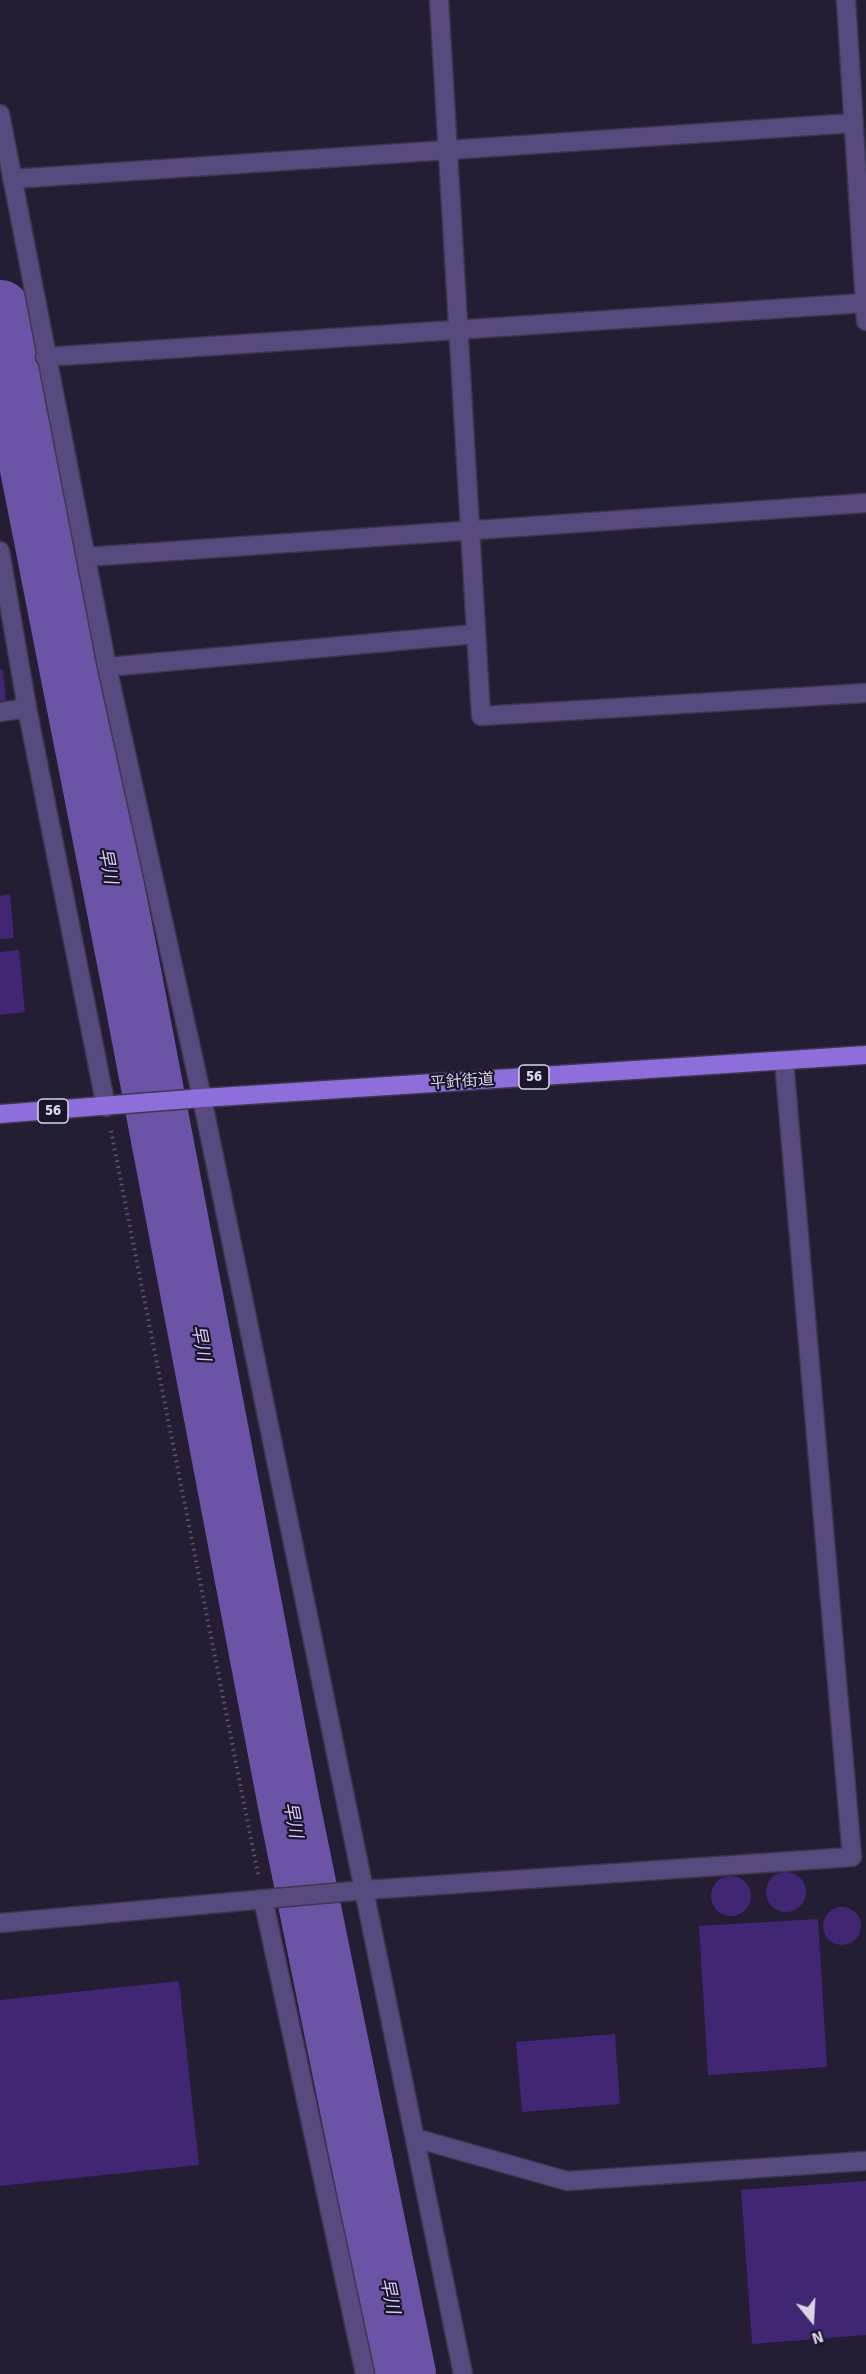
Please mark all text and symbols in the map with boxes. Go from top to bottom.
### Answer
water label: 早川 [93,846,121,886]
road number: 56 [519,1065,549,1089]
street label: 平針街道 [429,1070,495,1094]
road number: 56 [38,1099,68,1123]
water label: 早川 [186,1323,214,1363]
water label: 早川 [278,1800,306,1840]
water label: 早川 [375,2276,403,2316]
north arrow [782,2290,842,2350]
text: N [809,2326,826,2348]

